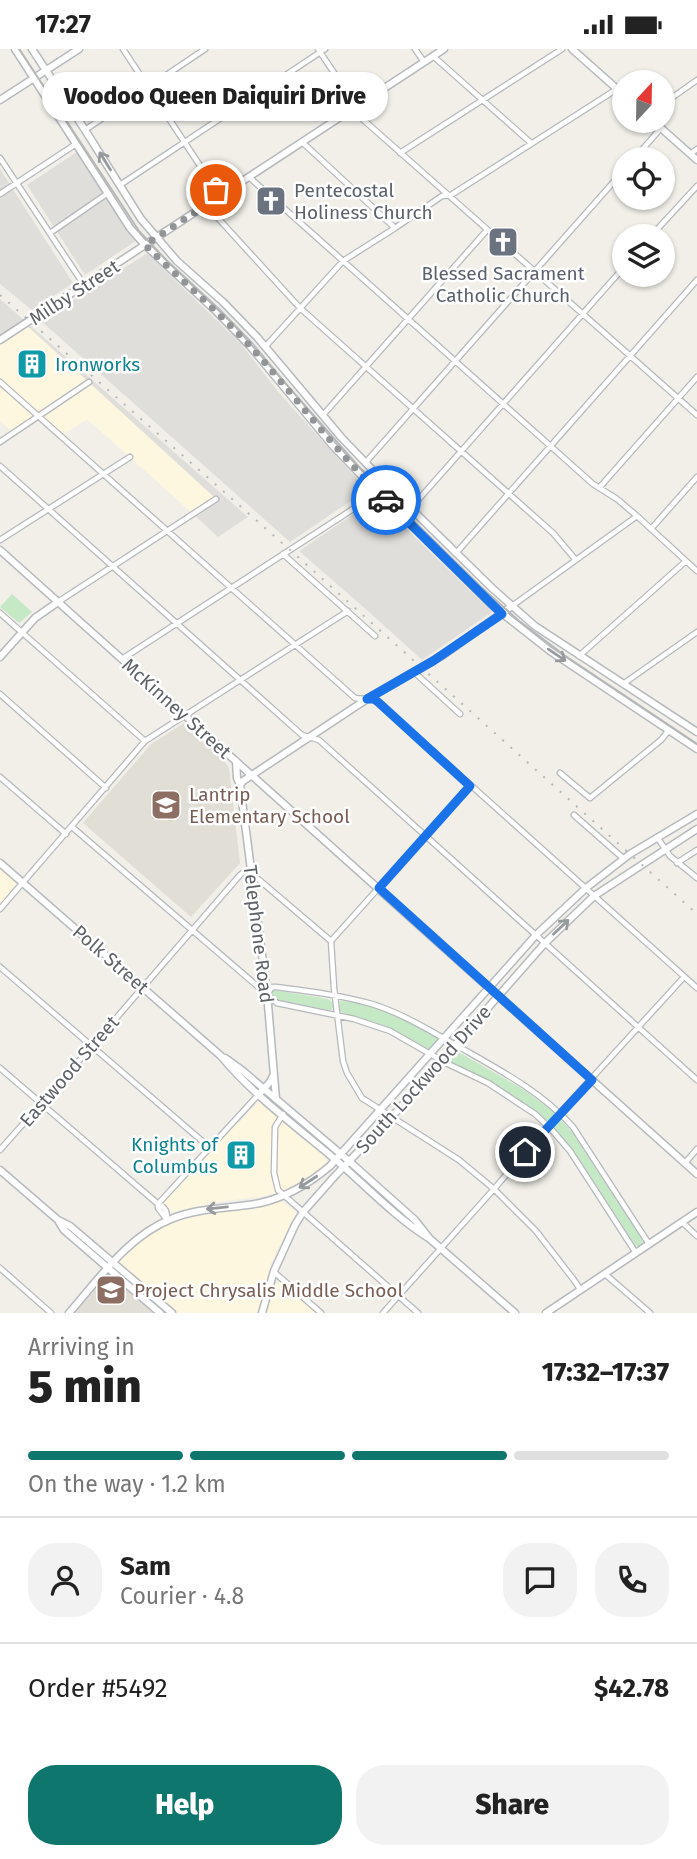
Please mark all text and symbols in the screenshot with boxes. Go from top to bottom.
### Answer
text: 17:27 [35,9,91,40]
north arrow [612,70,676,133]
map controls [612,70,675,287]
callout: Voodoo Queen Daiquiri Drive [43,71,389,120]
text: Voodoo Queen Daiquiri Drive [64,82,366,110]
button: locate [612,147,675,210]
one-way arrow [97,151,111,171]
pin [186,160,246,220]
icon: bag [197,171,235,209]
place label: Pentecostal Holiness Church [294,179,433,224]
church icon: Pentecostal Holiness Church [254,184,288,218]
button: layers [612,224,675,287]
church icon: Blessed Sacrament Catholic Church [486,225,520,259]
street label: Milby Street [25,255,124,330]
place label: Blessed Sacrament Catholic Church [421,262,585,307]
building icon: Ironworks [15,347,49,381]
place label: Ironworks [55,353,140,376]
courier [351,465,421,535]
icon: car [367,481,405,519]
one-way arrow [546,648,566,662]
street label: McKinney Street [117,653,236,763]
place label: Lantrip Elementary School [189,783,350,828]
school or university icon: Lantrip Elementary School [149,788,183,822]
street label: Telephone Road [239,864,278,1004]
one-way arrow [553,919,570,936]
street label: Polk Street [68,920,154,999]
street label: South Lockwood Drive [351,1001,496,1158]
street label: Eastwood Street [15,1011,124,1132]
pin [495,1122,555,1182]
place label: Knights of Columbus [131,1133,220,1178]
icon: home [506,1133,544,1171]
building icon: Knights of Columbus [224,1138,258,1172]
one-way arrow [299,1175,318,1190]
one-way arrow [206,1201,229,1214]
school or university icon: Project Chrysalis Middle School [94,1273,128,1307]
place label: Project Chrysalis Middle School [134,1279,403,1302]
text: Arriving in [28,1333,135,1361]
text: 17:32–17:37 [542,1357,669,1388]
text: 5 min [28,1359,142,1414]
text: On the way · 1.2 km [28,1470,226,1498]
button: person [28,1543,102,1617]
button: chat [503,1543,577,1617]
button: phone [595,1543,669,1617]
text: Sam [120,1551,171,1582]
text: Courier · 4.8 [120,1582,244,1610]
text: Order #5492 [28,1673,168,1704]
text: $42.78 [594,1673,669,1704]
button: Help [28,1765,342,1845]
button: Share [356,1765,669,1845]

